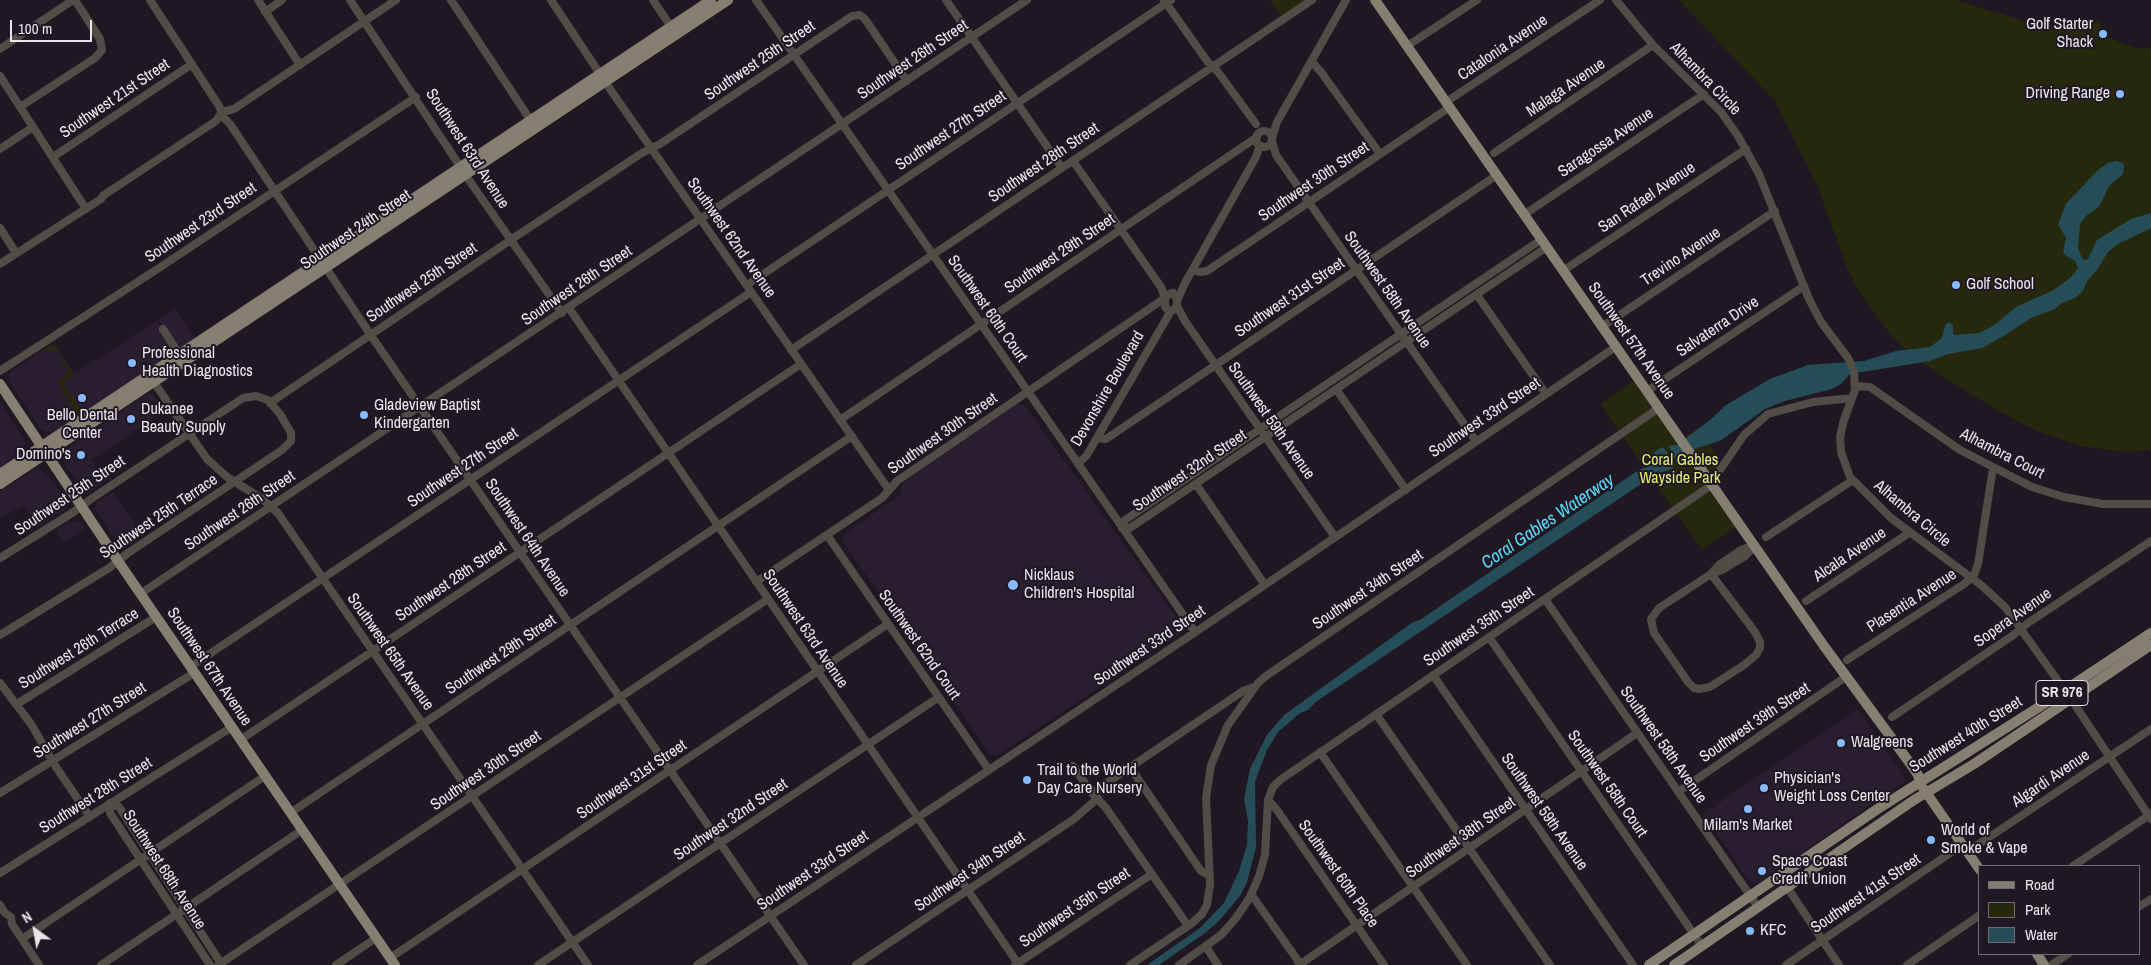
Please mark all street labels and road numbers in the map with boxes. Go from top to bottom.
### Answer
street label: Catalonia Avenue [1454,11,1552,85]
street label: Southwest 26th Street [854,16,972,104]
street label: Southwest 25th Street [701,17,819,105]
street label: Alhambra Circle [1665,39,1745,119]
street label: Southwest 21st Street [56,55,174,143]
street label: Malaga Avenue [1523,55,1609,121]
street label: Southwest 63rd Avenue [421,85,513,213]
street label: Southwest 27th Street [892,87,1010,175]
street label: Saragossa Avenue [1555,104,1657,182]
street label: Southwest 28th Street [985,119,1103,207]
street label: Southwest 30th Street [1255,138,1373,226]
street label: San Rafael Avenue [1595,158,1699,238]
street label: Southwest 62nd Avenue [682,174,780,302]
street label: Southwest 23rd Street [142,179,260,267]
street label: Southwest 24th Street [297,186,415,274]
street label: Southwest 29th Street [1001,210,1119,298]
street label: Trevino Avenue [1638,223,1724,291]
street label: Southwest 58th Avenue [1339,228,1435,352]
street label: Southwest 25th Street [363,239,481,327]
street label: Southwest 26th Street [518,242,636,330]
street label: Southwest 60th Court [943,252,1031,366]
street label: Southwest 31st Street [1231,254,1349,342]
street label: Southwest 57th Avenue [1583,279,1679,403]
street label: Salvaterra Drive [1673,293,1763,361]
street label: Devonshire Boulevard [1067,328,1149,450]
street label: Southwest 59th Avenue [1223,359,1319,483]
street label: Southwest 33rd Street [1426,374,1544,462]
street label: Southwest 30th Street [885,389,1001,479]
street label: Southwest 27th Street [404,424,522,512]
street label: Alhambra Court [1957,425,2047,483]
street label: Southwest 32nd Street [1130,426,1250,516]
street label: Southwest 25th Street [11,452,129,540]
street label: Southwest 26th Street [181,467,299,555]
street label: Southwest 25th Terrace [96,471,222,563]
street label: Southwest 64th Avenue [480,475,574,601]
street label: Alhambra Circle [1870,476,1954,552]
street label: Alcala Avenue [1810,524,1890,586]
street label: Southwest 28th Street [392,538,510,626]
street label: Southwest 34th Street [1309,546,1427,634]
street label: Plasentia Avenue [1864,565,1960,637]
street label: Southwest 63rd Avenue [758,566,852,692]
street label: Southwest 35th Street [1420,583,1538,671]
street label: Sopera Avenue [1971,584,2055,652]
street label: Southwest 62nd Court [874,586,964,704]
street label: Southwest 65th Avenue [342,590,438,714]
street label: Southwest 33rd Street [1091,602,1209,690]
street label: Southwest 26th Terrace [15,604,143,694]
street label: Southwest 67th Avenue [162,604,256,730]
street label: Southwest 29th Street [442,611,560,699]
street label: Southwest 27th Street [30,679,150,763]
street label: Southwest 39th Street [1696,679,1814,767]
road number: SR 976 [2036,680,2088,706]
street label: Southwest 58th Avenue [1615,683,1711,807]
street label: Southwest 40th Street [1906,693,2026,777]
street label: Southwest 30th Street [427,727,545,815]
street label: Southwest 58th Court [1563,727,1651,841]
street label: Southwest 31st Street [573,736,691,824]
street label: Algardi Avenue [2009,746,2093,812]
street label: Southwest 59th Avenue [1496,750,1592,874]
street label: Southwest 28th Street [36,754,156,838]
street label: Southwest 32nd Street [671,775,791,865]
street label: Southwest 38th Street [1403,793,1519,883]
street label: Southwest 68th Avenue [118,807,210,933]
street label: Southwest 60th Place [1294,817,1382,931]
street label: Southwest 33rd Street [754,827,872,915]
street label: Southwest 34th Street [911,828,1029,916]
street label: Southwest 41st Street [1807,850,1925,938]
street label: Southwest 35th Street [1016,864,1134,952]

